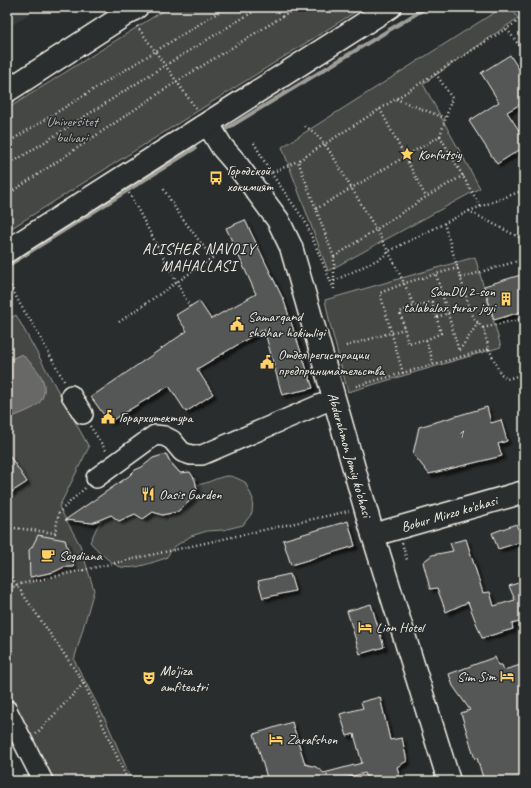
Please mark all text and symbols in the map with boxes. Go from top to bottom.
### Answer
park label: Universitet bulvari [46,113,100,146]
place icon: Konfutsiy [399,146,415,162]
place label: Konfutsiy [418,146,463,163]
place label: Городской хокимият [227,162,273,195]
bus stop icon: Городской хокимият [208,170,224,186]
district label: ALISHER NAVOIY MAHALLASI [143,240,258,276]
place label: SamDU 2-son talabalar turar joyi [403,283,497,316]
building icon: SamDU 2-son talabalar turar joyi [498,291,514,307]
place label: Samarqand shahar hokimligi [248,308,327,341]
public building icon: Samarqand shahar hokimligi [229,316,245,332]
place label: Отдел регистрации предпринимательства [278,346,385,379]
public building icon: Отдел регистрации предпринимательства [259,354,275,370]
street label: Abdurahmon Jomiy ko'chasi [324,391,377,521]
public building icon: Горархитектура [100,409,116,425]
place label: Горархитектура [119,409,194,426]
house number: 1 [458,426,464,442]
restaurant icon: Oasis Garden [140,486,156,502]
place label: Oasis Garden [159,486,222,503]
street label: Bobur Mirzo ko'chasi [399,491,501,535]
cafe icon: Sogdiana [40,547,56,563]
place label: Sogdiana [59,547,103,564]
hotel icon: Lion Hotel [357,619,373,635]
place label: Lion Hotel [376,619,426,636]
place label: Mo'jiza amfiteatri [160,662,210,695]
place label: Sim Sim [457,668,497,685]
hotel icon: Sim Sim [499,668,515,684]
theatre icon: Mo'jiza amfiteatri [141,670,157,686]
hotel icon: Zarafshon [268,731,284,747]
place label: Zarafshon [287,731,338,748]

